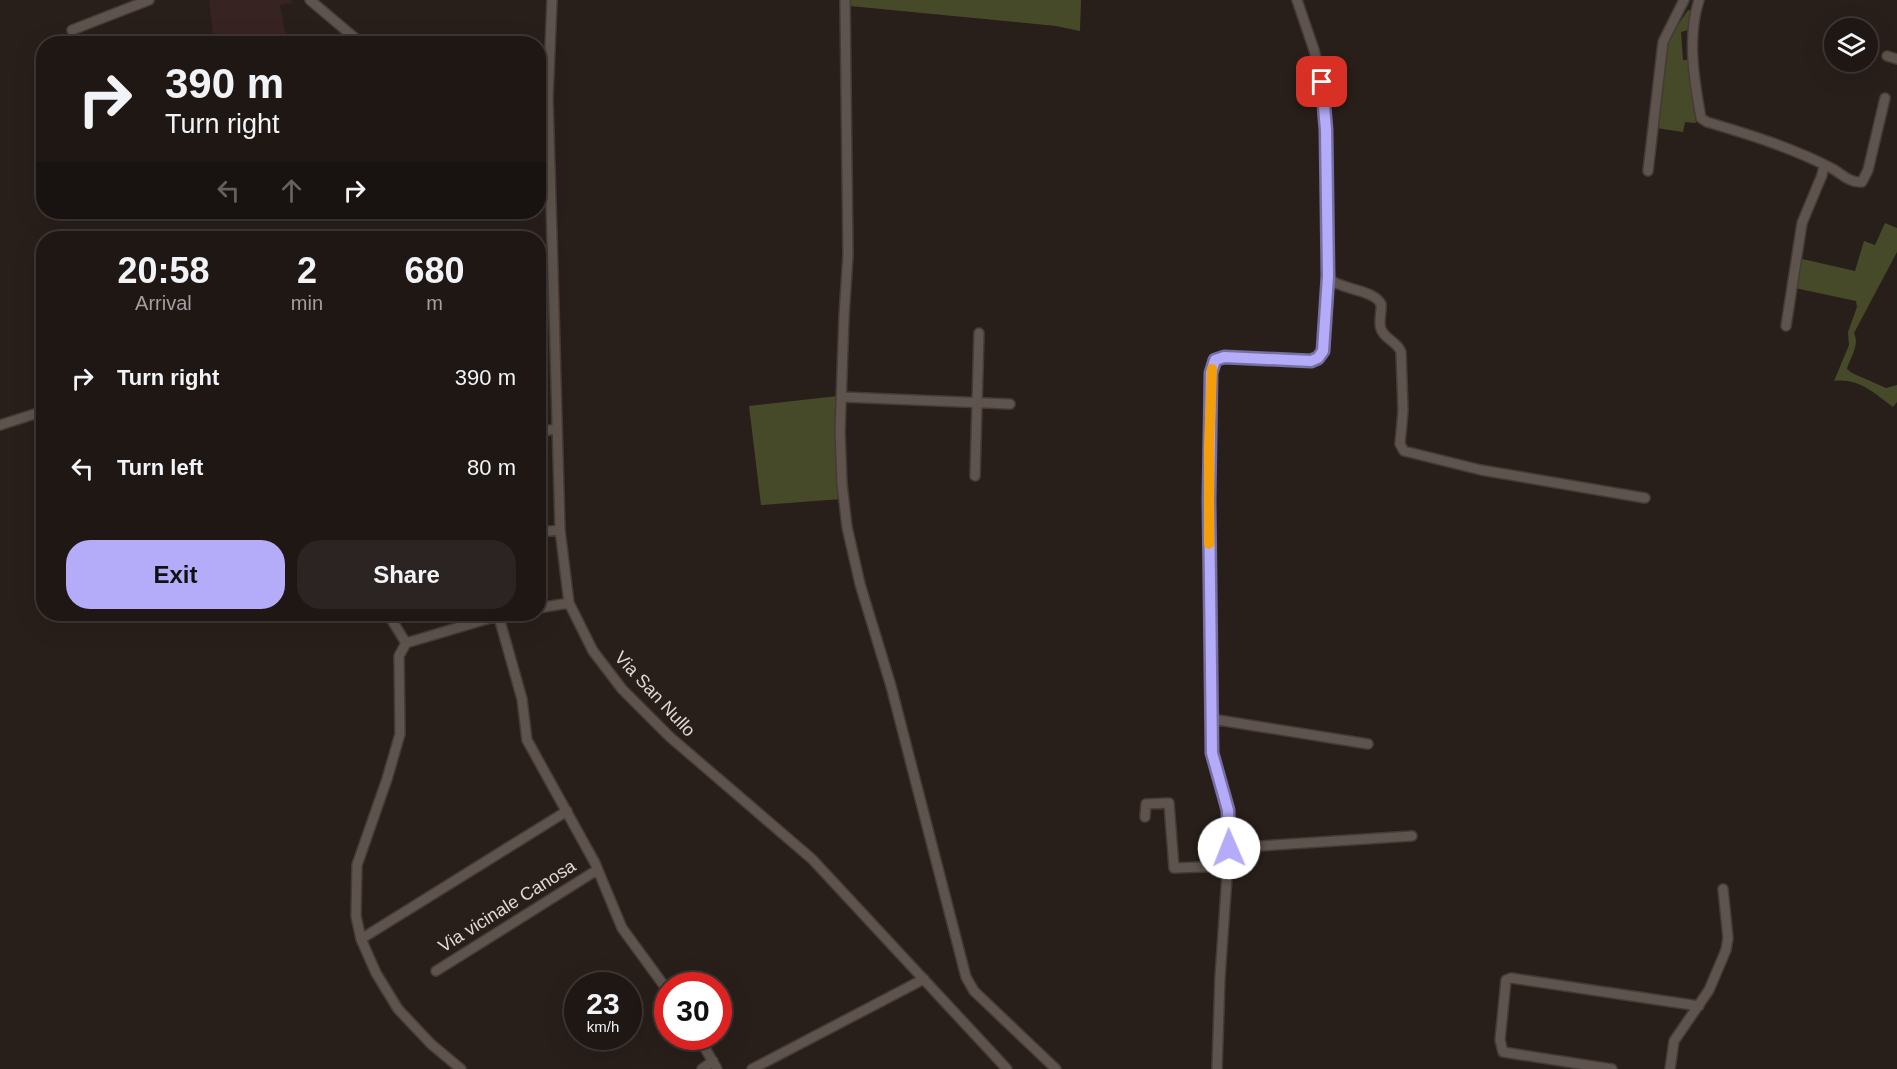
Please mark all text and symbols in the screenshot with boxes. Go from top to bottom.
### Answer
map controls [1824,18,1878,72]
button: layers [1824,18,1878,72]
pin [1296,56,1347,107]
icon: right [66,60,144,138]
text: 390 m [165,60,284,107]
icon: arrive [1305,65,1338,98]
text: Turn right [165,109,280,139]
icon: left [212,174,245,207]
icon: ahead [275,174,308,207]
icon: right [338,174,371,207]
text: 20:58 [117,250,209,291]
text: 2 [297,250,317,291]
text: 680 [404,250,465,291]
text: Arrival [135,292,192,314]
text: min [291,292,323,314]
text: m [426,292,443,314]
icon: right [66,362,99,395]
text: Turn right [117,365,219,390]
text: 390 m [455,365,516,390]
icon: left [66,452,99,485]
text: Turn left [117,455,203,480]
text: 80 m [467,455,516,480]
button: Exit [66,540,285,609]
button: Share [297,540,516,609]
street label: Via San Nullo [611,647,699,741]
position arrow [1197,816,1261,880]
street label: Via vicinale Canosa [435,855,580,956]
speed limit sign: 30 [654,972,732,1050]
text: 23 [586,987,620,1020]
text: km/h [587,1018,619,1035]

